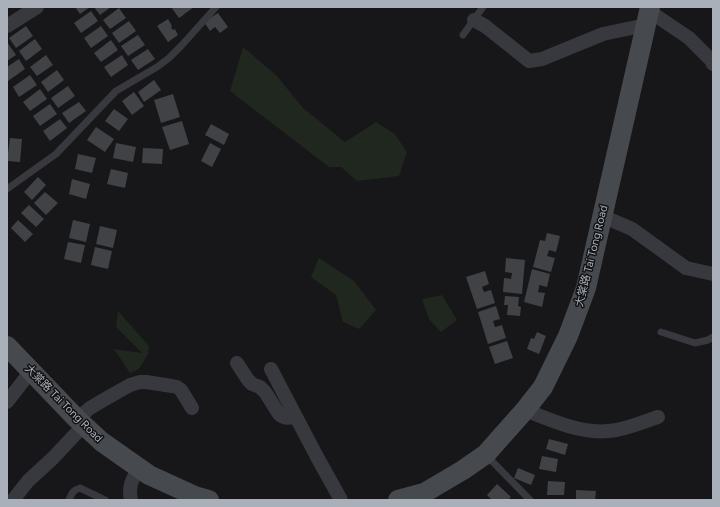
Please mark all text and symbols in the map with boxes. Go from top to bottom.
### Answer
street label: 大棠路 Tai Tong Road [573,204,610,308]
street label: 大棠路 Tai Tong Road [22,362,105,445]

